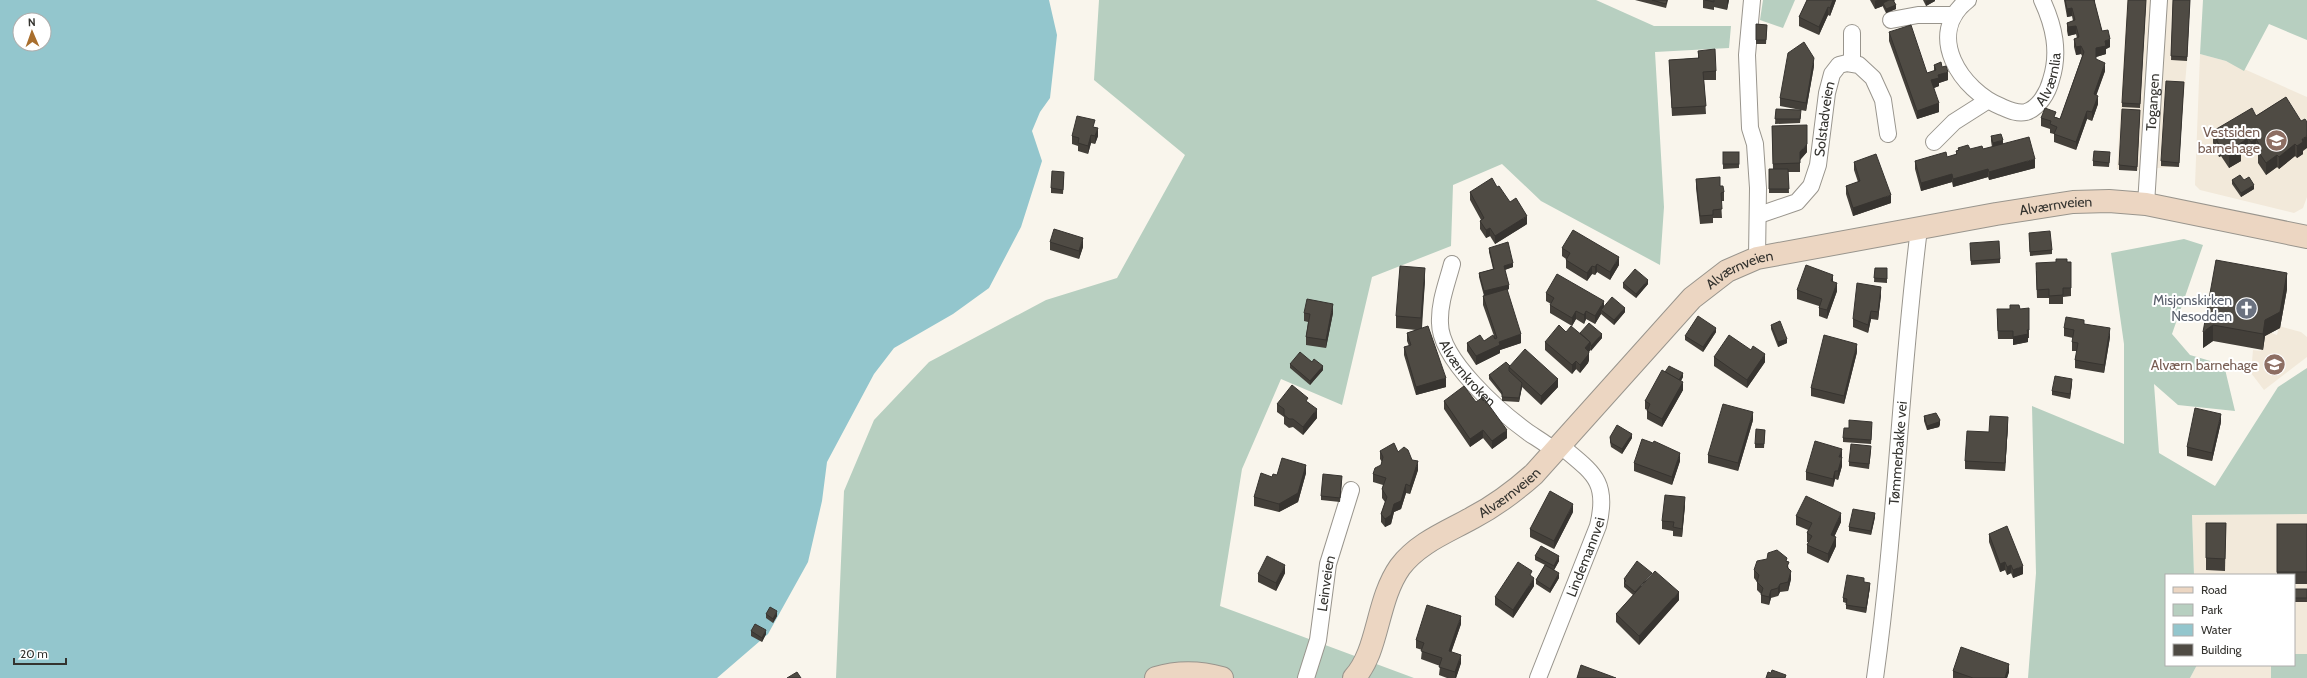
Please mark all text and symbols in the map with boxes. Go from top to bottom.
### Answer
north arrow [12,12,52,52]
text: N [28,15,36,29]
street label: Alværnlia [2031,52,2064,109]
street label: Togangen [2142,73,2163,132]
street label: Solstadveien [1810,79,1839,158]
place label: Vestsiden barnehage [2198,123,2260,157]
school or university icon: Vestsiden barnehage [2263,127,2289,153]
street label: Alværnveien [2018,192,2093,219]
street label: Alværnveien [1702,246,1775,293]
place label: Misjonskirken Nesodden [2153,291,2232,325]
church icon: Misjonskirken Nesodden [2234,295,2260,321]
street label: Alværnkroken [1435,337,1500,410]
school or university icon: Alværn barnehage [2261,352,2287,378]
place label: Alværn barnehage [2151,356,2258,374]
street label: Tømmerbakke vei [1885,400,1911,506]
street label: Alværnveien [1475,464,1545,522]
street label: Lindemannvei [1562,516,1609,600]
street label: Leinveien [1313,553,1339,613]
legend [2165,574,2295,666]
text: Road [2201,582,2227,597]
text: Park [2201,602,2223,617]
text: Water [2201,622,2232,637]
scale bar [14,640,66,666]
text: Building [2201,642,2243,657]
text: 20 m [20,646,48,661]

